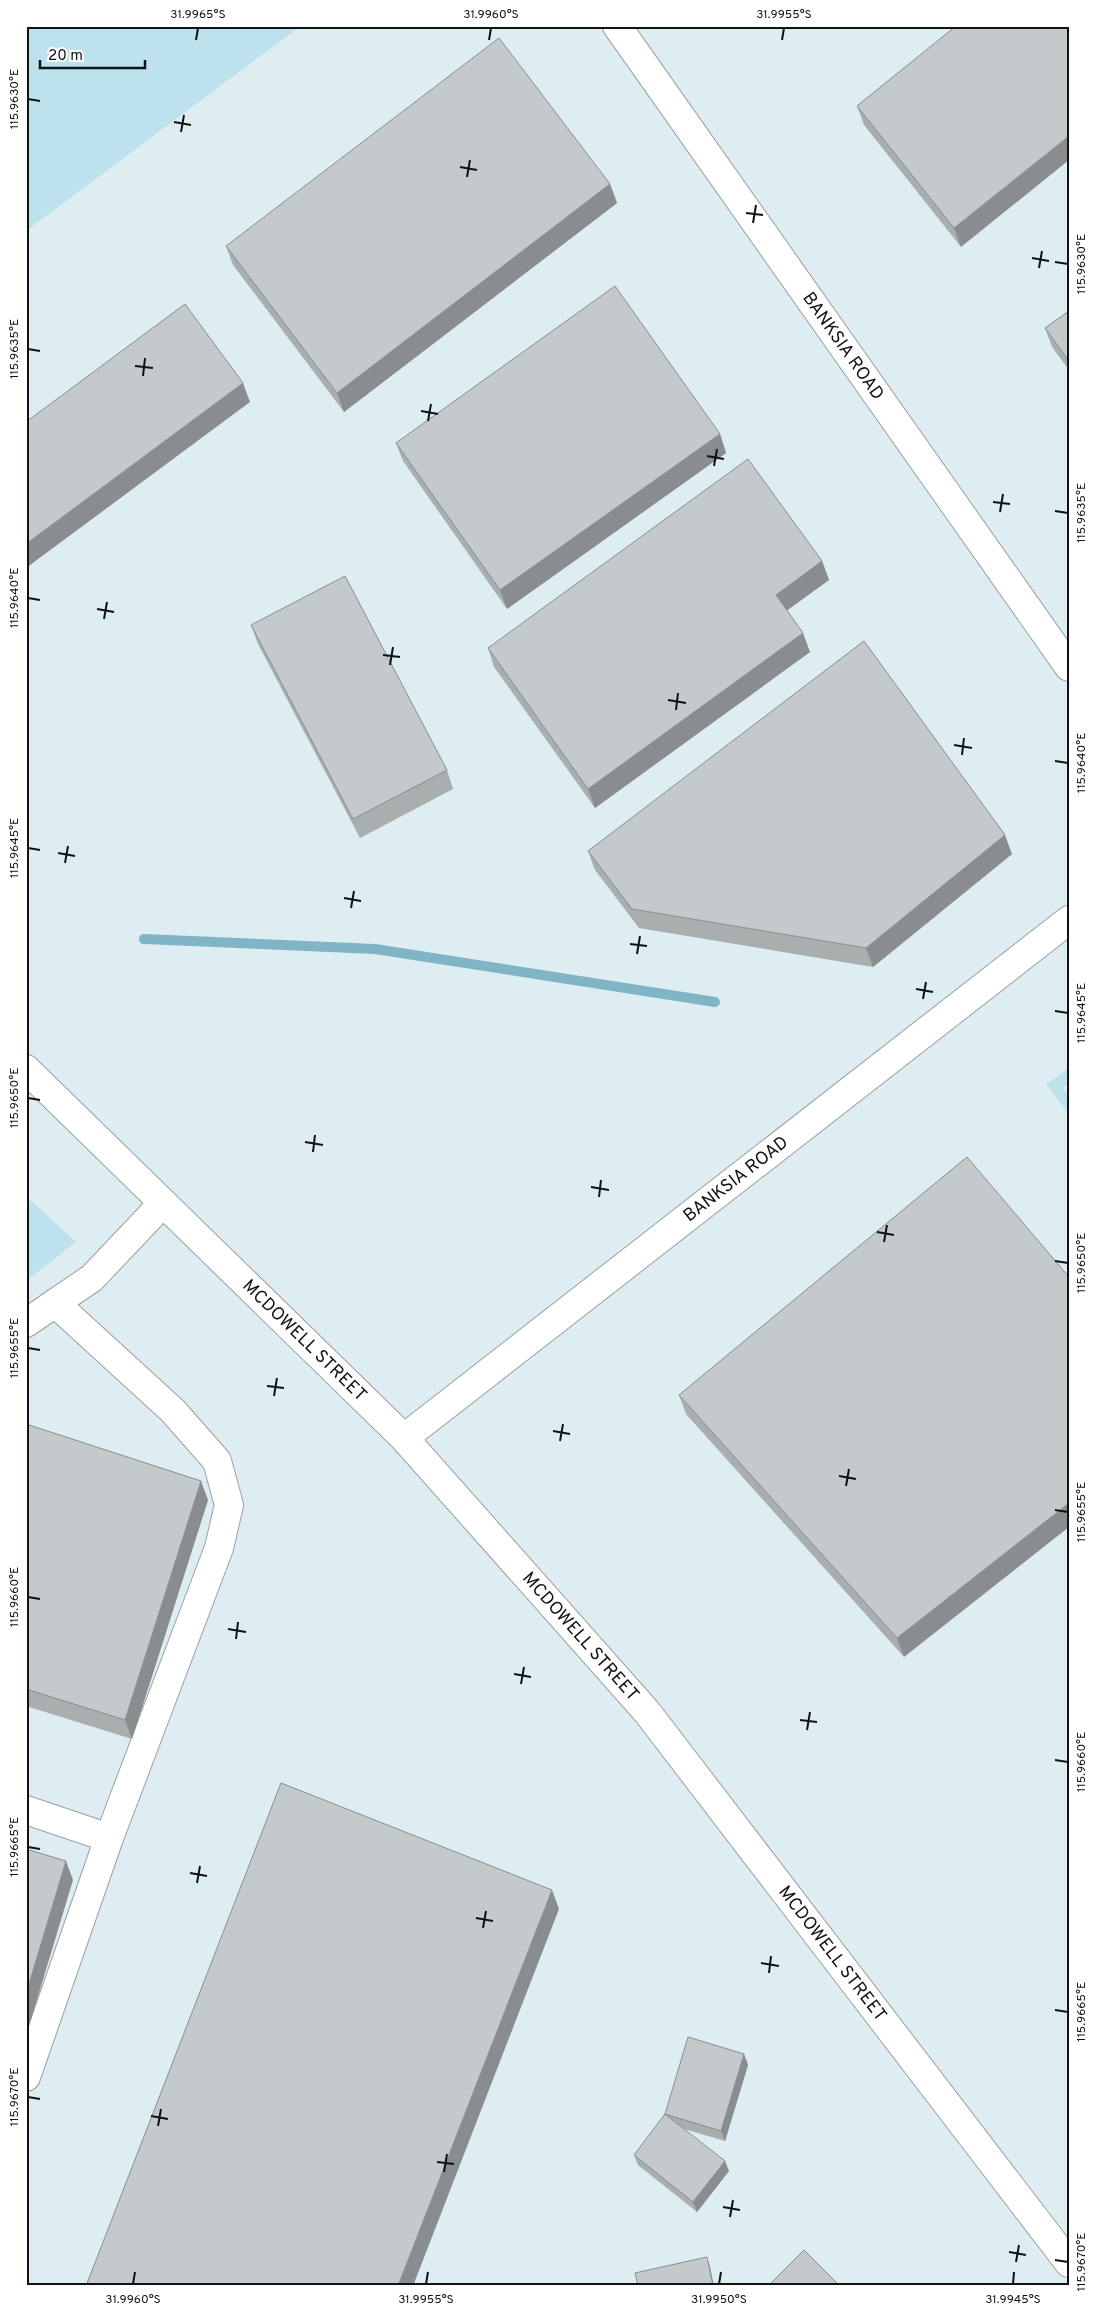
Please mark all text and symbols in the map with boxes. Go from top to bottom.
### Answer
text: 31.9965°S [170,7,226,23]
text: 31.9960°S [463,7,519,23]
text: 31.9955°S [756,7,812,23]
scale bar [40,38,145,70]
text: 20 m [48,47,83,66]
text: 115.9630°E [7,69,23,129]
text: 115.9630°E [1074,234,1090,294]
street label: BANKSIA ROAD [797,288,889,405]
text: 115.9635°E [7,319,23,379]
text: 115.9635°E [1074,483,1090,543]
text: 115.9640°E [7,568,23,628]
text: 115.9640°E [1074,733,1090,793]
text: 115.9645°E [7,818,23,878]
text: 115.9645°E [1074,983,1090,1043]
text: 115.9650°E [7,1068,23,1128]
street label: BANKSIA ROAD [679,1131,793,1227]
text: 115.9650°E [1074,1233,1090,1293]
street label: MCDOWELL STREET [237,1275,372,1407]
text: 115.9655°E [7,1318,23,1378]
text: 115.9655°E [1074,1482,1090,1542]
text: 115.9660°E [7,1567,23,1627]
street label: MCDOWELL STREET [517,1567,644,1706]
text: 115.9660°E [1074,1732,1090,1792]
text: 115.9665°E [7,1817,23,1877]
street label: MCDOWELL STREET [773,1881,892,2026]
text: 115.9665°E [1074,1982,1090,2042]
text: 115.9670°E [7,2068,23,2126]
text: 115.9670°E [1074,2233,1090,2291]
text: 31.9960°S [105,2292,161,2308]
text: 31.9955°S [398,2292,454,2308]
text: 31.9950°S [691,2292,747,2308]
text: 31.9945°S [985,2292,1041,2308]

